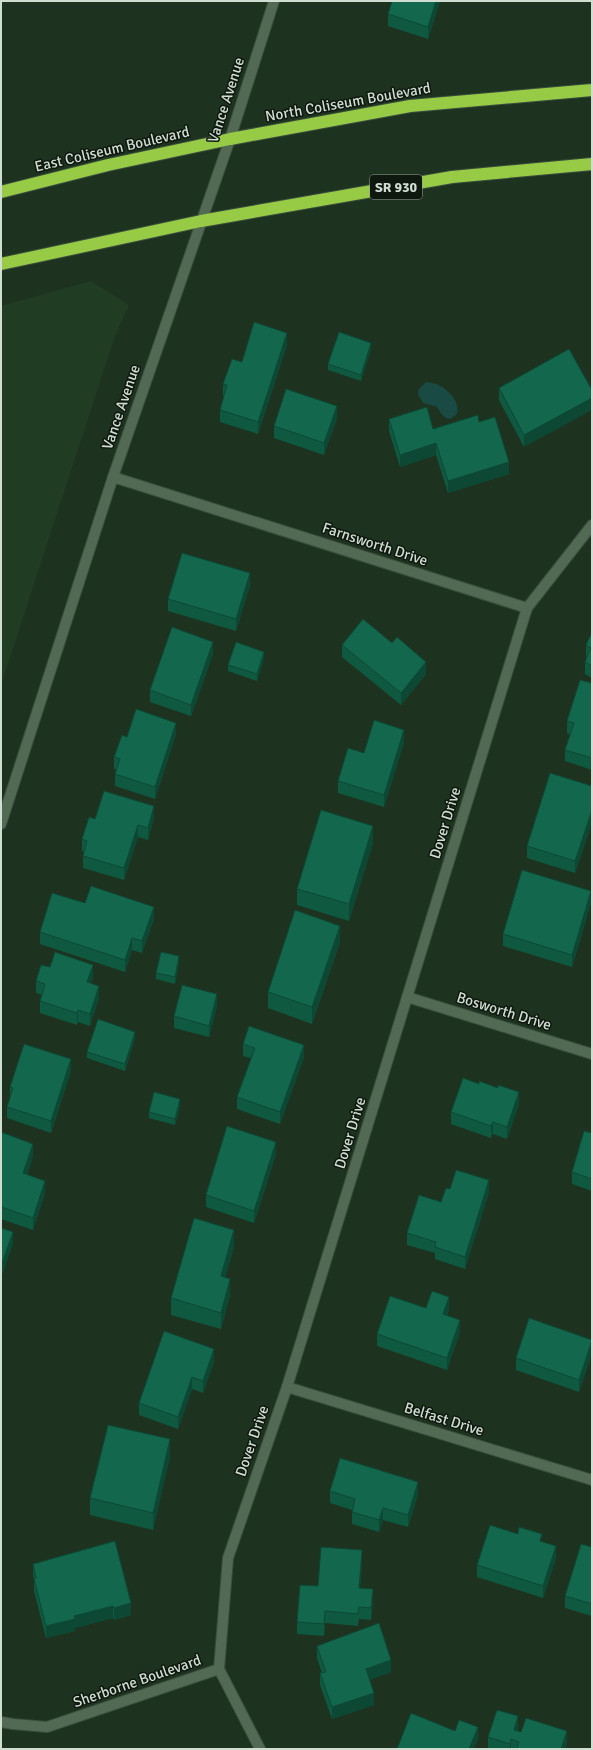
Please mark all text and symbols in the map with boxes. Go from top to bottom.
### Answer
street label: Vance Avenue [204,55,248,145]
street label: North Coliseum Boulevard [264,79,432,125]
street label: East Coliseum Boulevard [33,122,191,176]
road number: SR 930 [370,175,422,199]
street label: Vance Avenue [98,362,144,452]
street label: Farnsworth Drive [320,518,430,570]
street label: Dover Drive [426,785,464,861]
street label: Bosworth Drive [455,988,553,1034]
street label: Dover Drive [331,1095,369,1171]
street label: Belfast Drive [402,1398,486,1440]
street label: Dover Drive [231,1403,273,1479]
street label: Sherborne Boulevard [71,1651,203,1711]

